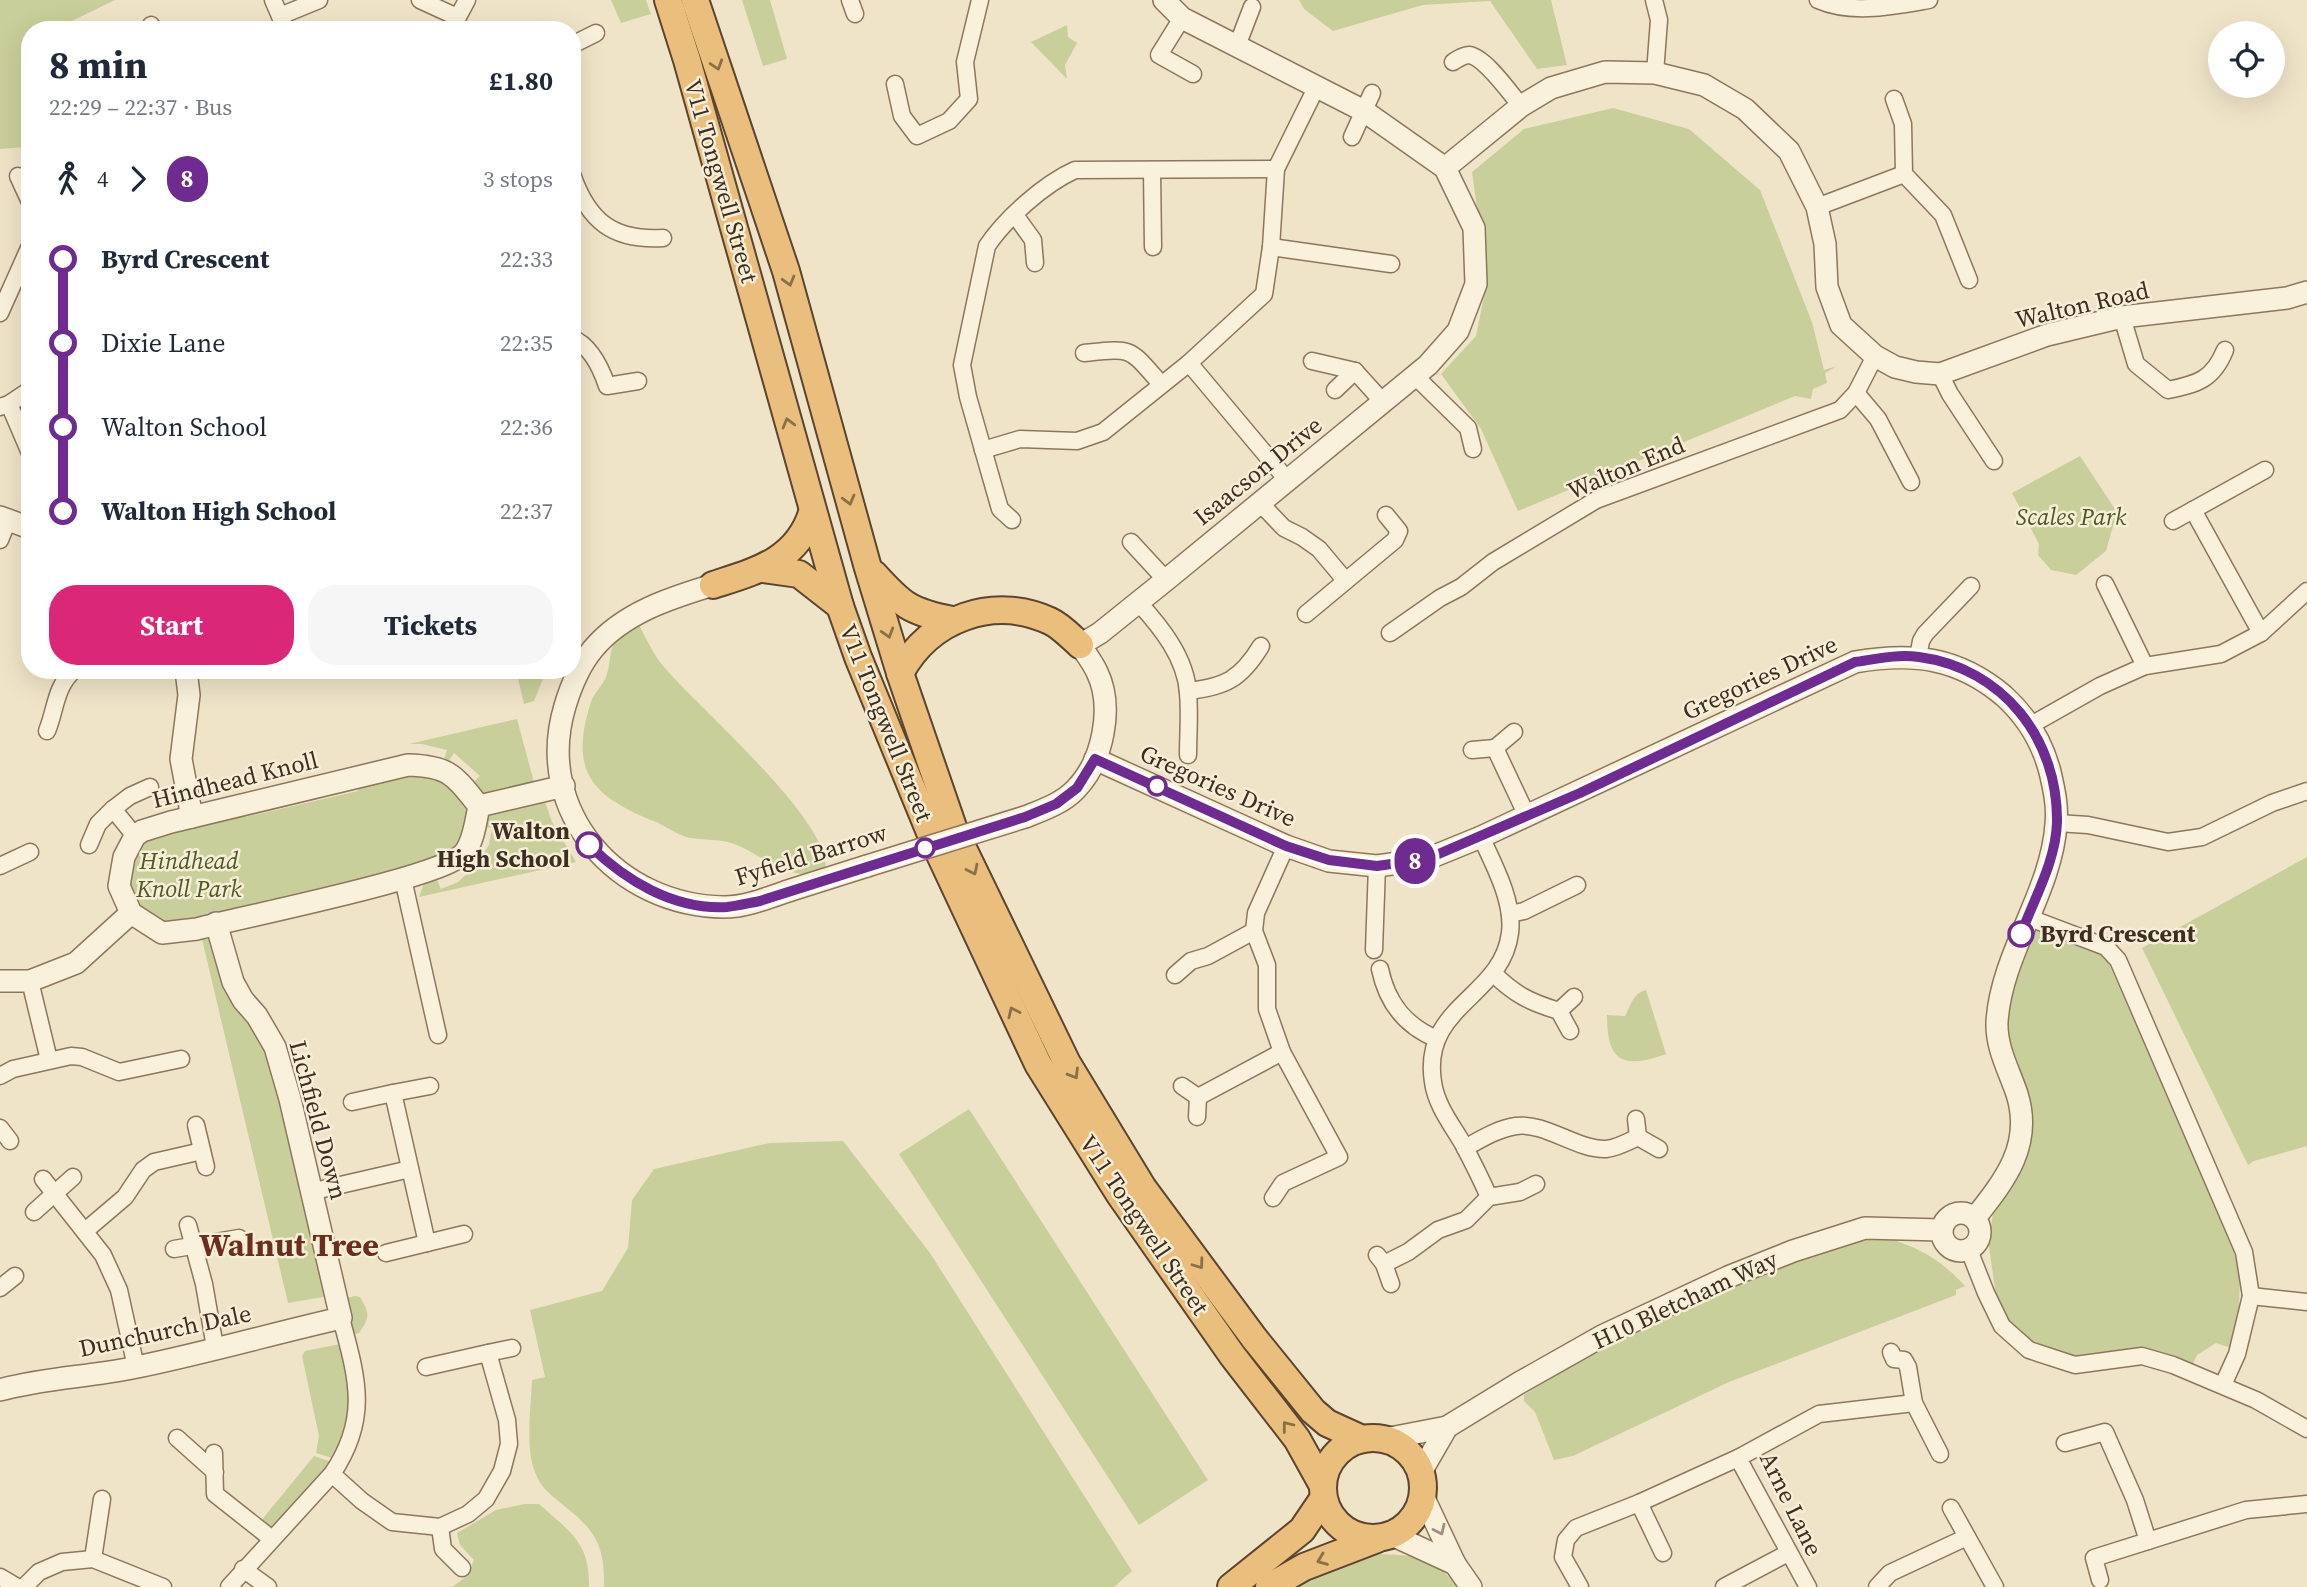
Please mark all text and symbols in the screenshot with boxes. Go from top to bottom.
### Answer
map controls [2208,21,2285,98]
button: locate [2208,21,2285,98]
text: 8 min [49,39,148,91]
one-way arrow [709,58,723,70]
text: £1.80 [489,63,553,99]
street label: V11 Tongwell Street [677,75,766,287]
text: 22:29 – 22:37 · Bus [49,91,232,123]
icon: walk [49,160,87,198]
icon: forward [119,160,157,198]
text: 8 [181,162,194,195]
text: 4 [97,163,109,195]
text: 3 stops [483,163,553,195]
text: Byrd Crescent [101,241,269,277]
text: 22:33 [500,243,553,275]
street label: Walton Road [2012,273,2152,336]
one-way arrow [780,274,795,286]
text: Dixie Lane [101,325,226,361]
text: 22:35 [500,327,553,359]
text: Walton School [101,409,267,445]
street label: Isaacson Drive [1186,409,1329,533]
text: 22:36 [500,411,553,443]
one-way arrow [782,418,796,430]
street label: Walton End [1562,428,1690,507]
text: Walton High School [101,493,336,529]
one-way arrow [841,494,855,506]
text: 22:37 [500,495,553,527]
park label: Scales Park [2016,500,2127,533]
button: Start [49,585,294,665]
button: Tickets [308,585,553,665]
street label: V11 Tongwell Street [832,619,941,827]
one-way arrow [880,626,894,639]
street label: Gregories Drive [1677,627,1843,728]
street label: Gregories Drive [1135,736,1301,835]
street label: Hindhead Knoll [148,743,321,816]
unlabelled marker [1147,776,1167,796]
place label: Walton High School [437,814,570,875]
street label: Fyfield Barrow [731,816,892,893]
marker: Walton High School [576,832,602,858]
unlabelled marker [915,838,935,858]
line badge: 8 [1392,838,1438,884]
park label: Hindhead Knoll Park [135,844,242,905]
text: 8 [1408,844,1422,877]
one-way arrow [965,863,979,875]
place label: Byrd Crescent [2040,917,2196,950]
marker: Byrd Crescent [2008,921,2034,947]
one-way arrow [1007,1007,1021,1019]
street label: Lichfield Down [281,1037,356,1203]
one-way arrow [1065,1067,1078,1080]
street label: V11 Tongwell Street [1072,1128,1217,1321]
district label: Walnut Tree [199,1223,379,1267]
street label: H10 Bletcham Way [1587,1242,1783,1357]
one-way arrow [1191,1256,1203,1269]
street label: Dunchurch Dale [76,1296,254,1365]
one-way arrow [1282,1421,1295,1434]
street label: Arne Lane [1752,1446,1831,1561]
one-way arrow [1432,1522,1446,1535]
one-way arrow [1316,1551,1328,1565]

